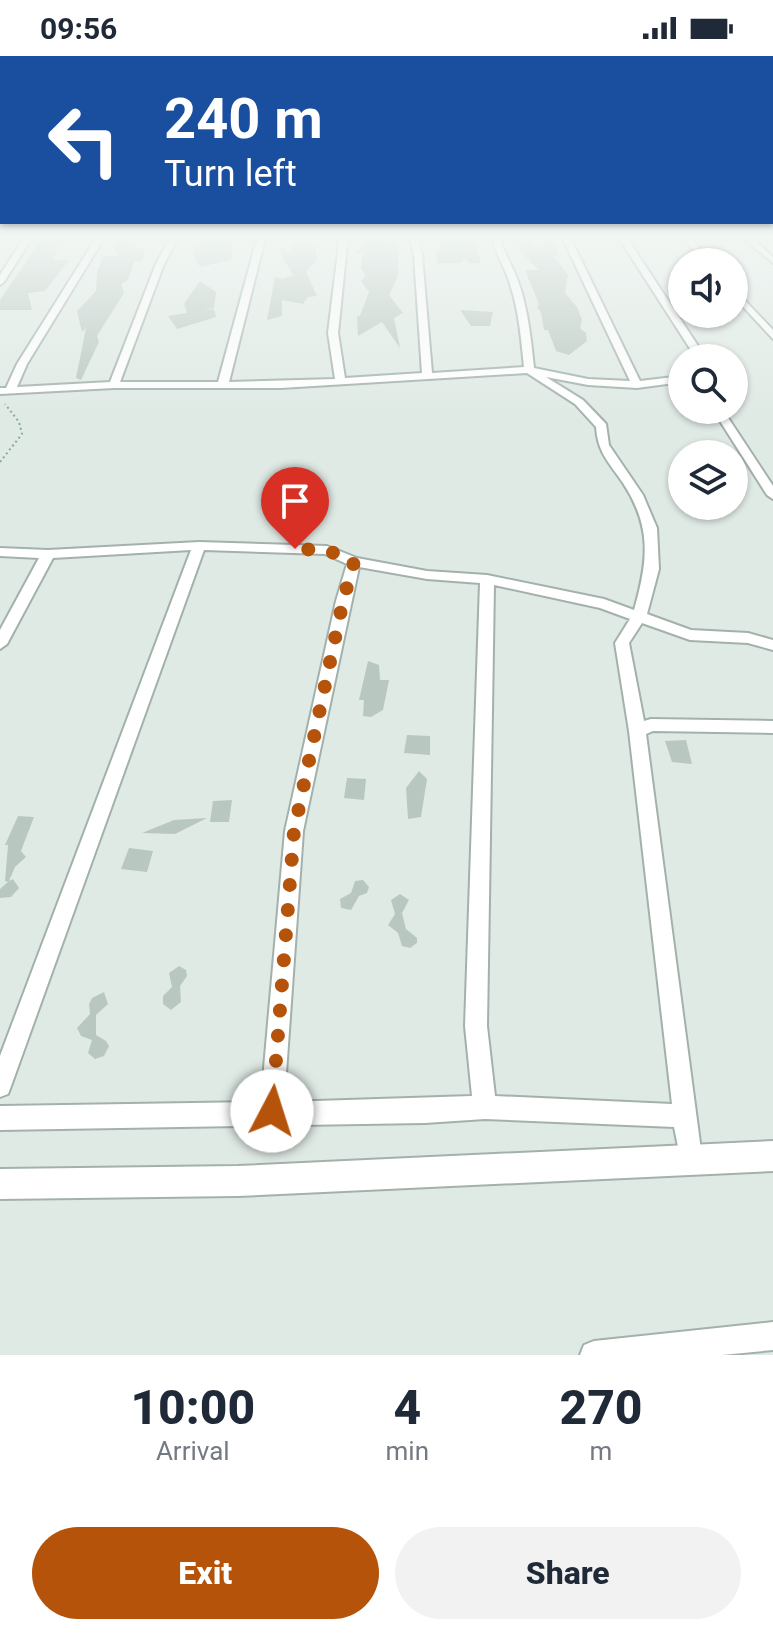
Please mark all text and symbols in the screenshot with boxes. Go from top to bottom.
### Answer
text: 09:56 [40,11,117,46]
text: 240 m [164,86,323,152]
icon: left [32,88,136,192]
text: Turn left [164,153,297,195]
map controls [668,248,748,520]
button: sound [668,248,748,328]
button: search [668,344,748,424]
button: layers [668,440,748,520]
pin [261,467,329,549]
icon: arrive [273,479,317,523]
position arrow [230,1069,314,1153]
text: 10:00 [130,1379,255,1436]
text: 4 [393,1379,421,1436]
text: 270 [559,1379,643,1436]
text: Arrival [156,1436,230,1466]
text: min [386,1436,429,1466]
text: m [590,1436,612,1466]
button: Exit [32,1527,379,1619]
button: Share [395,1527,741,1619]

